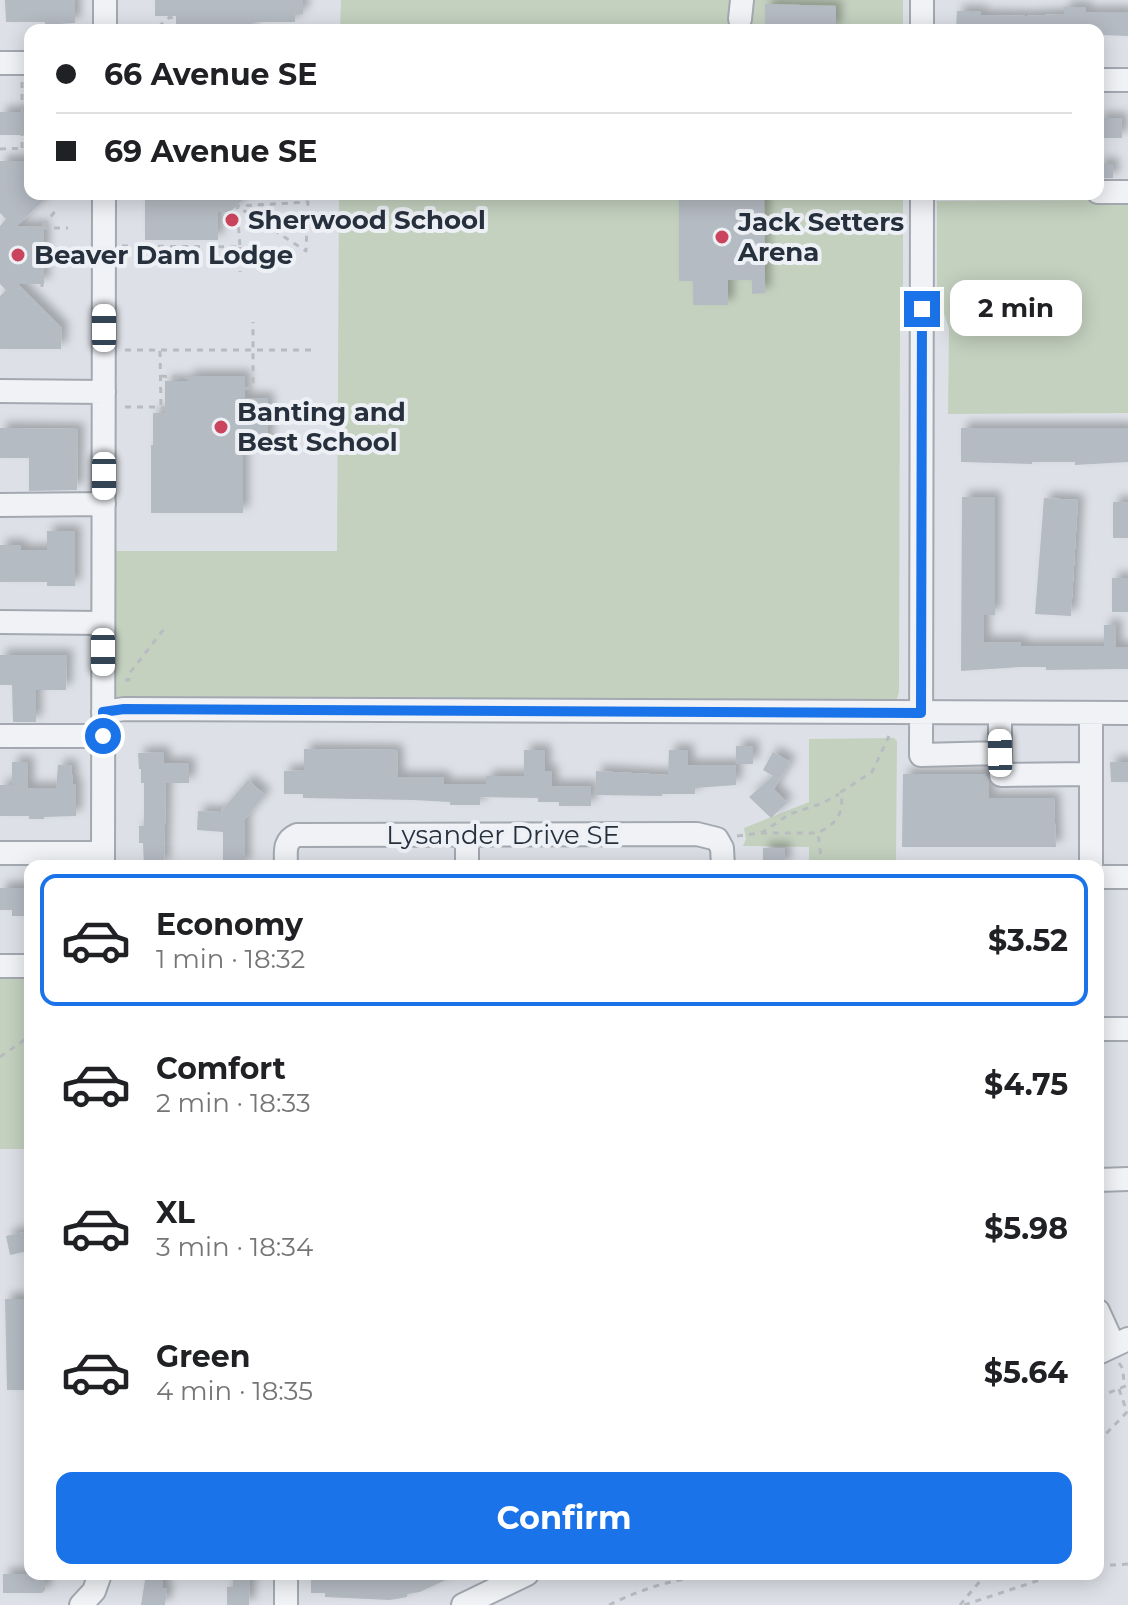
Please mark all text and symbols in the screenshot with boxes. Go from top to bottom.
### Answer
text: 66 Avenue SE [104,56,317,93]
text: 69 Avenue SE [104,133,317,170]
place label: Sherwood School [248,204,486,236]
place label: Jack Setters Arena [737,206,904,268]
marker: Sherwood School [223,211,241,229]
marker: Jack Setters Arena [713,228,731,246]
place label: Beaver Dam Lodge [34,239,293,271]
marker: Beaver Dam Lodge [9,246,27,264]
callout: 2 min [950,281,1082,337]
route end [904,291,940,327]
text: 2 min [978,292,1054,324]
car [92,304,116,352]
place label: Banting and Best School [237,396,406,458]
marker: Banting and Best School [212,418,230,436]
car [92,452,116,500]
car [91,628,115,676]
route start [85,718,121,754]
car [988,729,1012,777]
street label: Lysander Drive SE [386,819,620,851]
icon: car [60,904,132,976]
text: Economy [156,906,303,943]
text: $3.52 [988,922,1068,959]
text: 1 min · 18:32 [156,943,305,975]
icon: car [60,1048,132,1120]
text: Comfort [156,1050,286,1087]
text: $4.75 [984,1066,1068,1103]
text: 2 min · 18:33 [156,1087,311,1119]
icon: car [60,1192,132,1264]
text: XL [156,1194,195,1231]
text: $5.98 [984,1210,1068,1247]
text: 3 min · 18:34 [156,1231,313,1263]
icon: car [60,1336,132,1408]
text: Green [156,1338,250,1375]
text: $5.64 [984,1354,1068,1391]
text: 4 min · 18:35 [156,1375,313,1407]
button: Confirm [56,1472,1072,1564]

